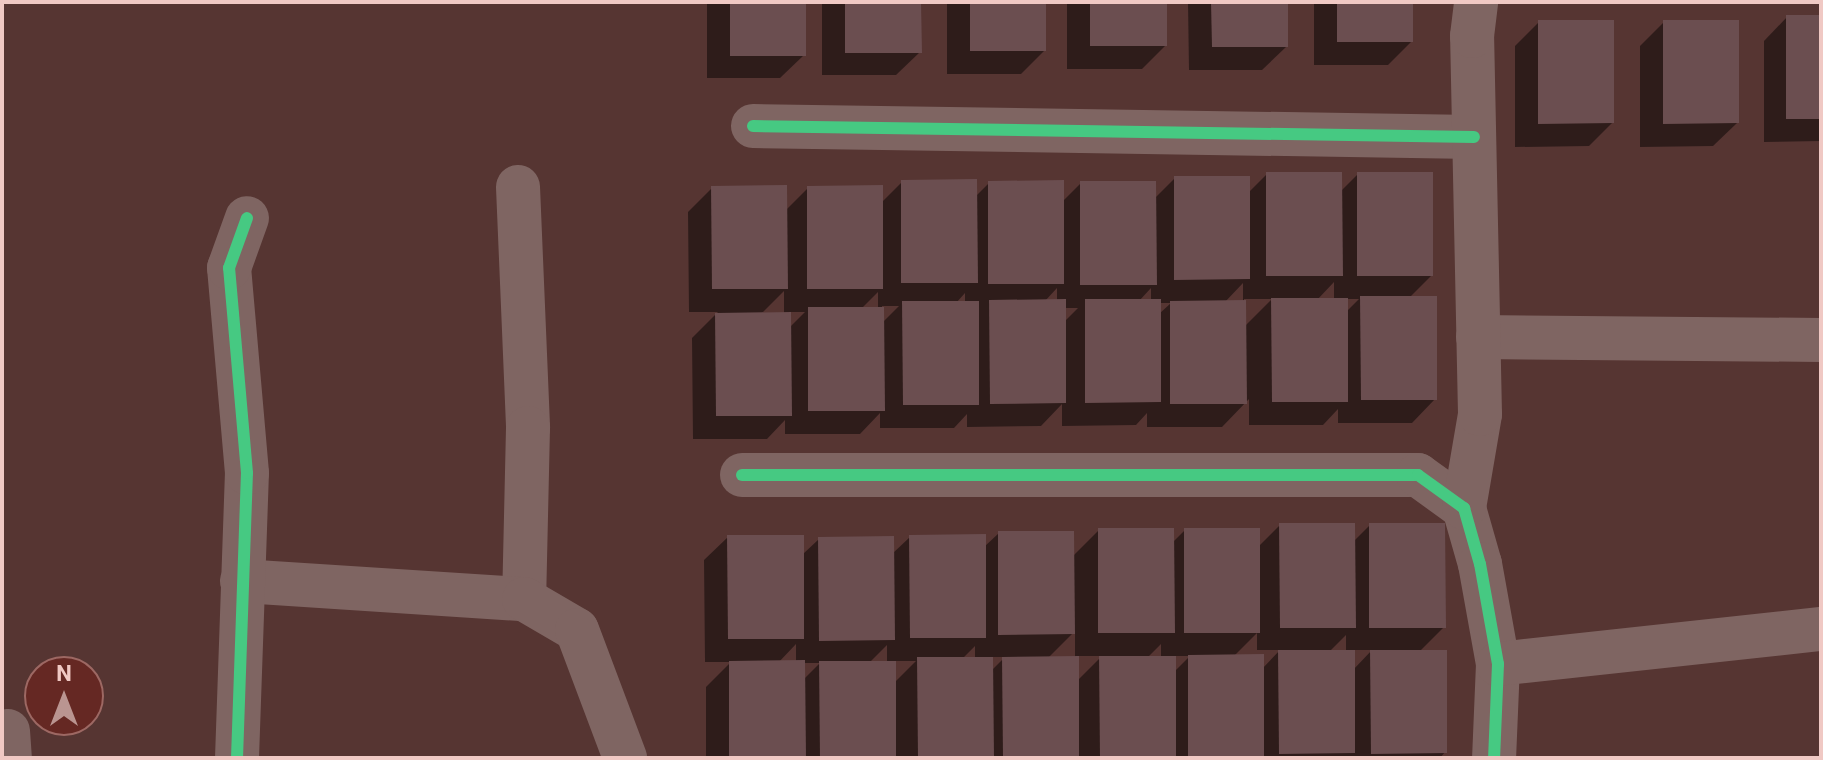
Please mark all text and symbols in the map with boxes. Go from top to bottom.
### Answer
north arrow [24,656,104,736]
text: N [56,661,72,686]

